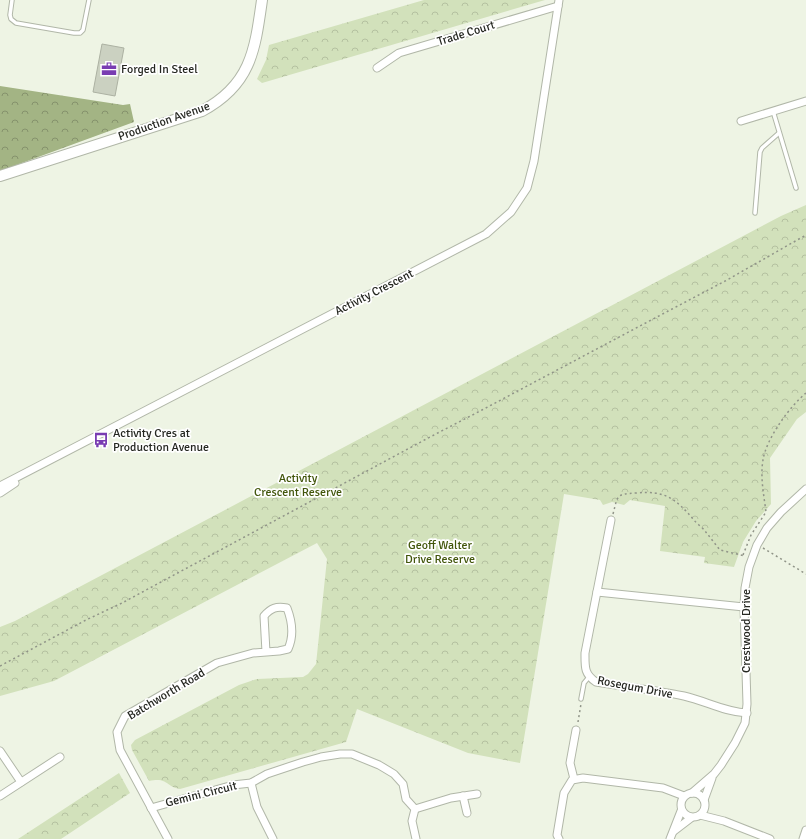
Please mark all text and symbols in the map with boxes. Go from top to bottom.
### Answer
street label: Trade Court [435,18,497,49]
office icon: Forged In Steel [100,60,118,78]
place label: Forged In Steel [121,62,198,77]
street label: Production Avenue [116,99,212,144]
street label: Activity Crescent [332,266,416,319]
place label: Activity Cres at Production Avenue [113,426,209,455]
bus stop icon: Activity Cres at Production Avenue [92,431,110,449]
park label: Activity Crescent Reserve [254,471,342,500]
park label: Geoff Walter Drive Reserve [405,538,475,567]
street label: Crestwood Drive [739,589,754,673]
street label: Batchworth Road [125,665,208,723]
street label: Rosegum Drive [596,673,674,702]
street label: Gemini Circuit [164,778,238,811]

